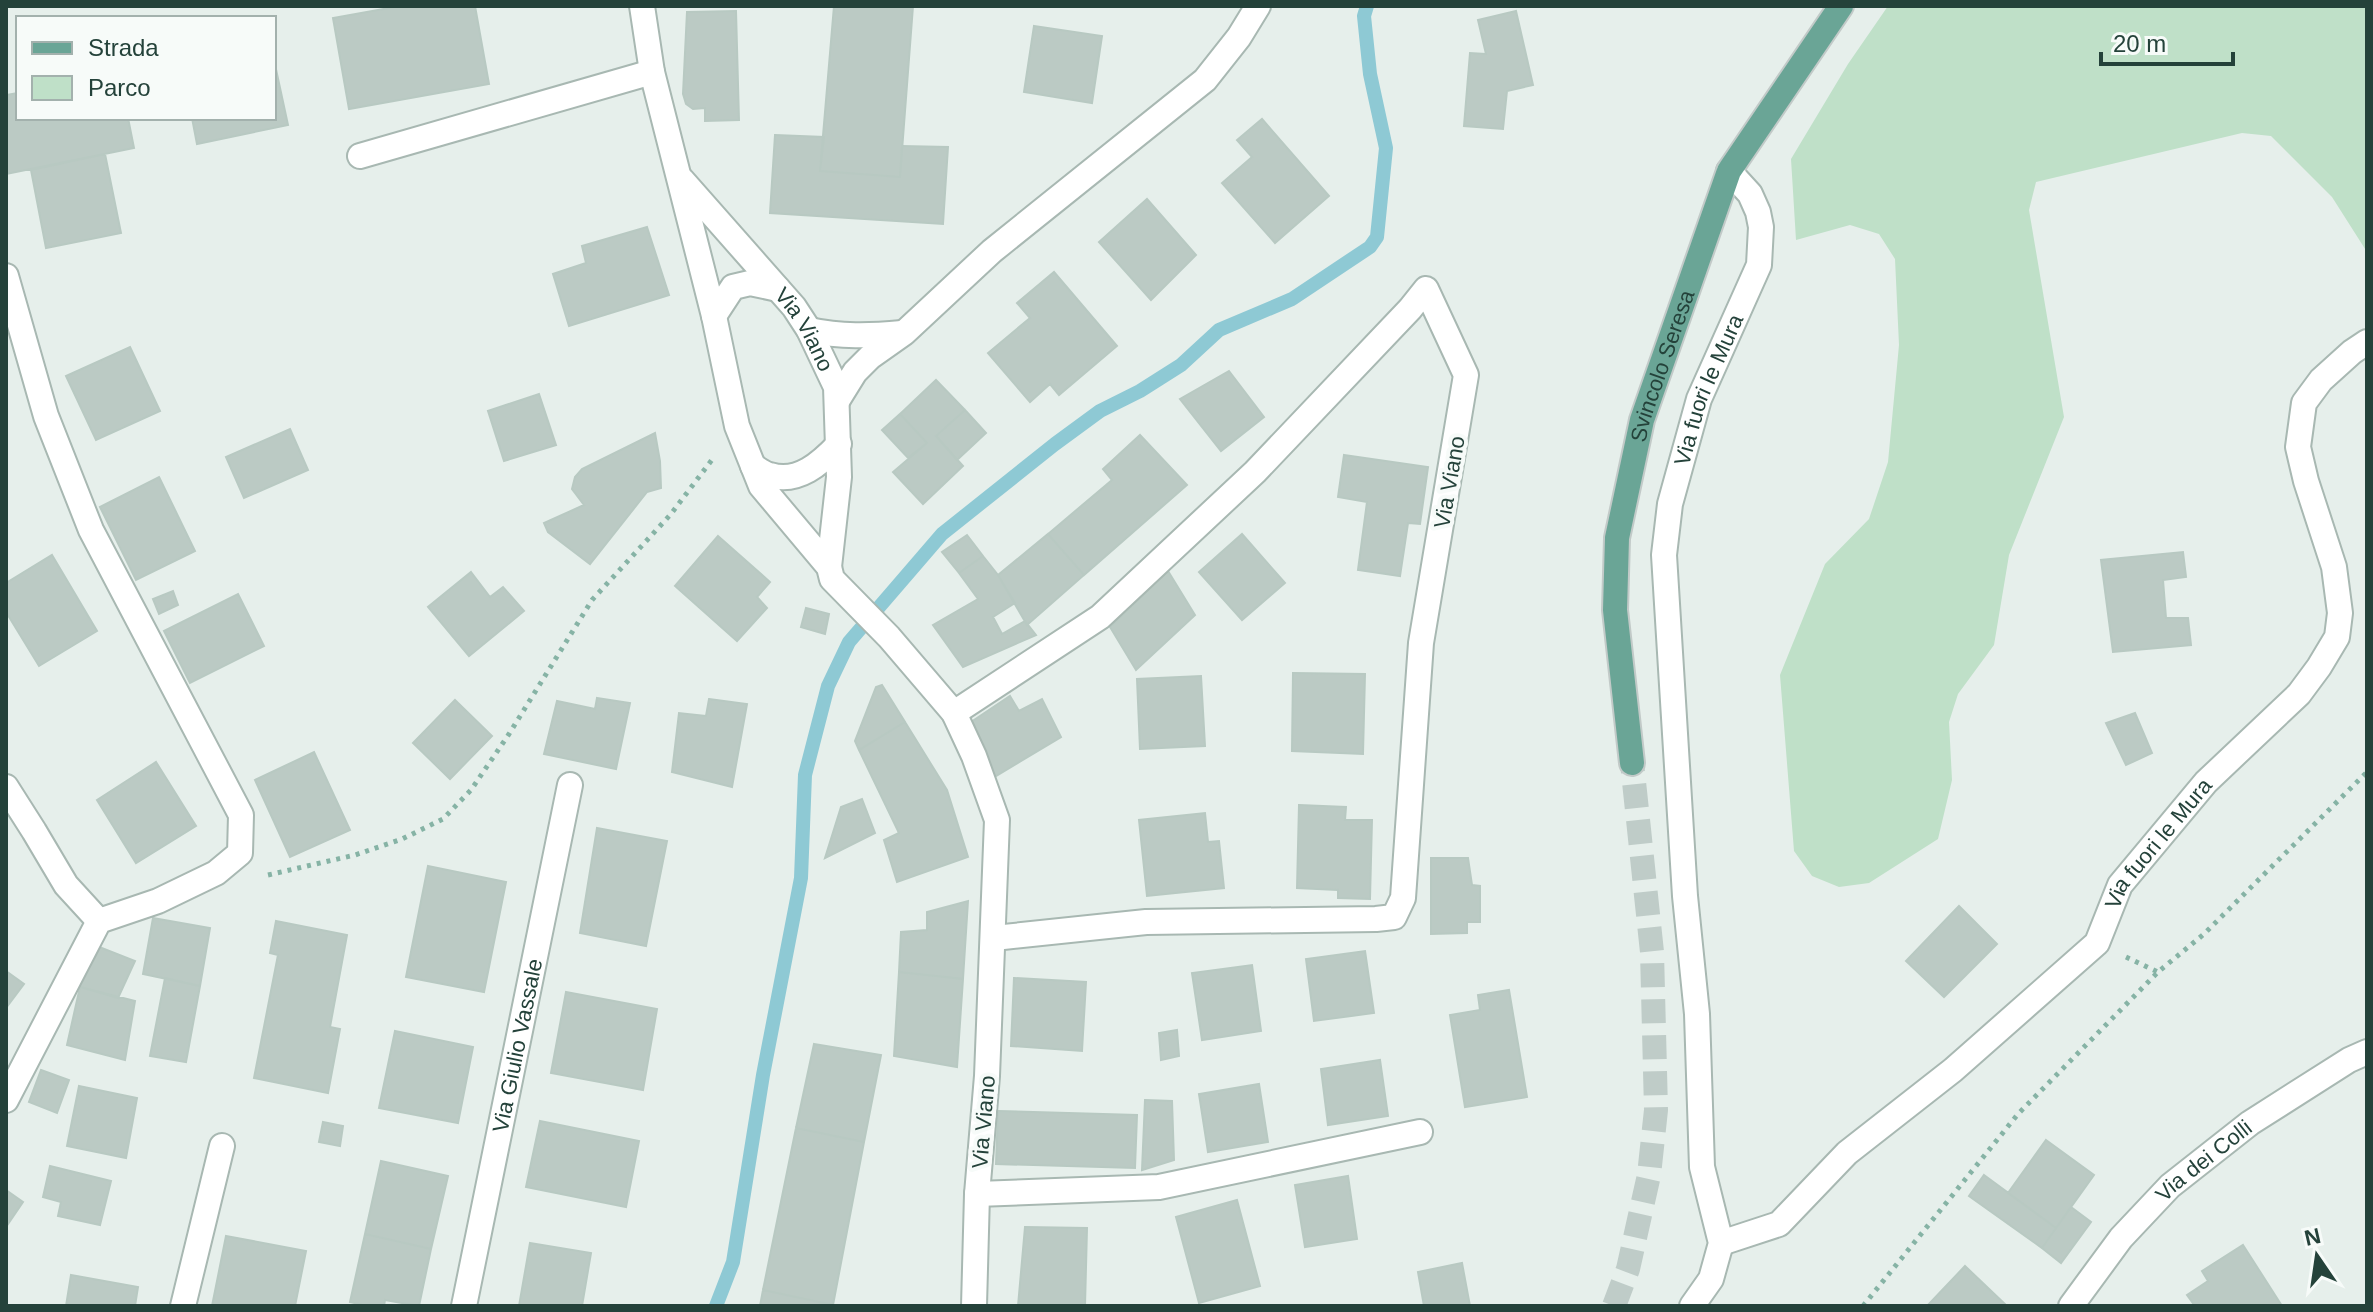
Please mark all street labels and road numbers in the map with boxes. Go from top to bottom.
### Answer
street label: Via Viano [770,283,839,375]
street label: Svincolo Seresa [1626,286,1700,444]
street label: Via fuori le Mura [1669,310,1749,468]
street label: Via Viano [1429,434,1470,530]
street label: Via fuori le Mura [2100,773,2217,912]
street label: Via Giulio Vassale [488,956,547,1134]
street label: Via Viano [967,1074,1000,1170]
street label: Via dei Colli [2150,1115,2257,1206]

